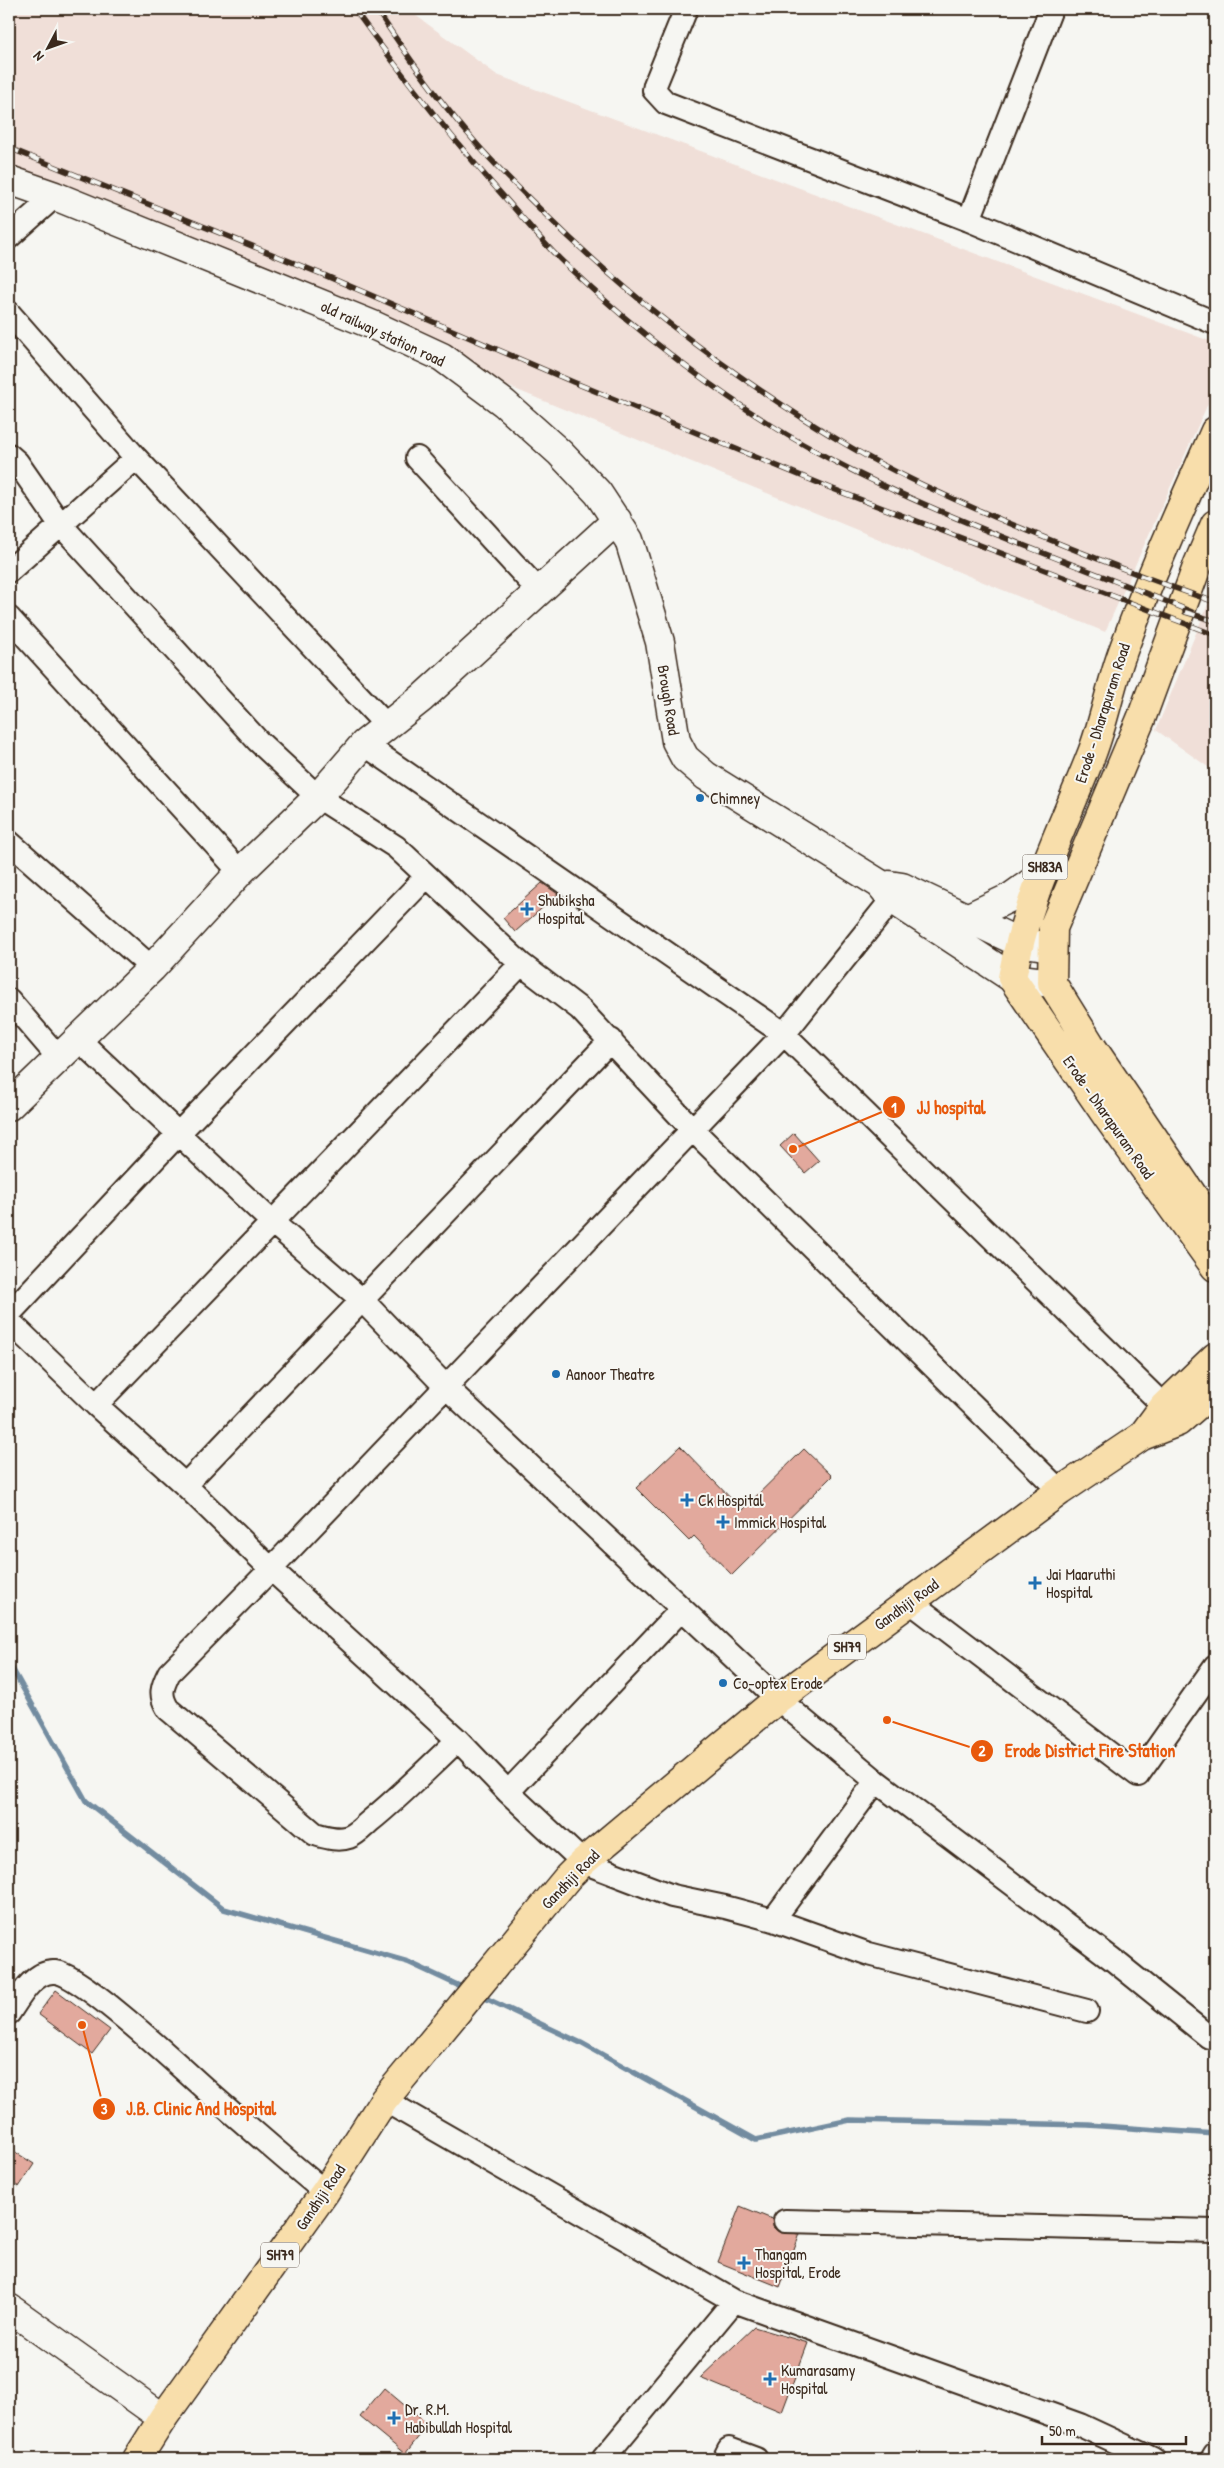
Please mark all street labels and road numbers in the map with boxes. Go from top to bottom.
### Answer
street label: old railway station road [317,295,449,371]
street label: Erode - Dharapuram Road [1069,640,1135,786]
street label: Brough Road [653,663,685,737]
road number: SH83A [1022,854,1068,880]
street label: Erode - Dharapuram Road [1058,1051,1160,1183]
street label: Gandhiji Road [869,1573,943,1635]
road number: SH79 [828,1634,866,1660]
street label: Gandhiji Road [536,1844,604,1914]
street label: Gandhiji Road [290,2160,350,2234]
road number: SH79 [261,2242,299,2268]

